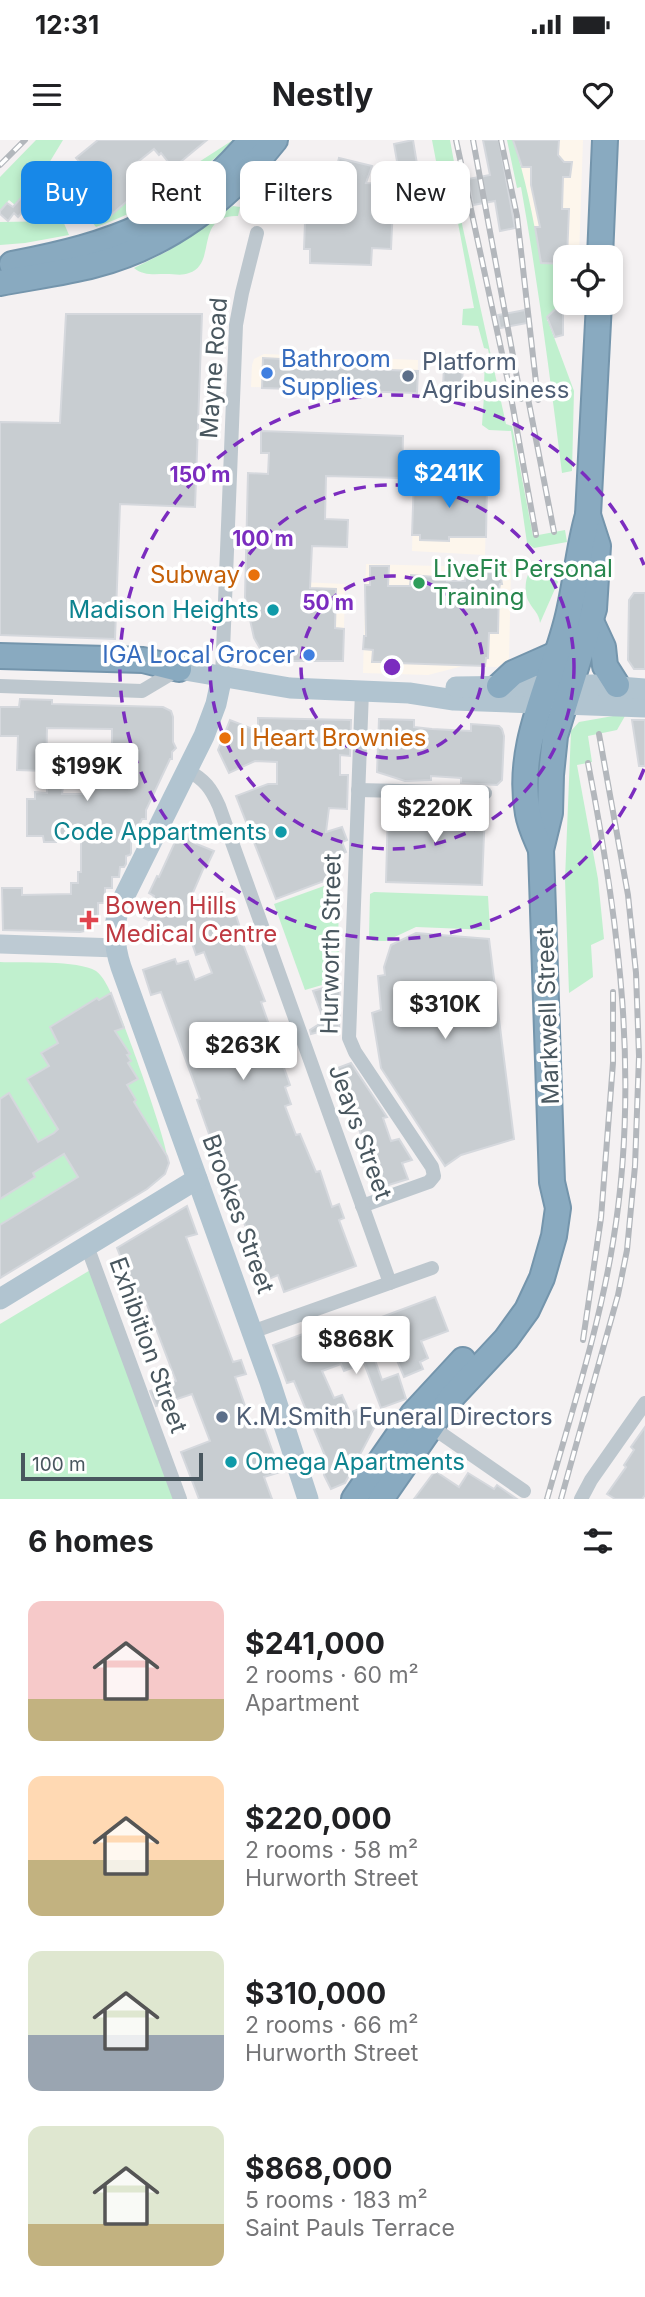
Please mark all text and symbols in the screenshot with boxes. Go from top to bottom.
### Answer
text: 12:31 [35,9,99,40]
text: Nestly [272,75,373,114]
icon: menu [28,76,66,114]
icon: heart [579,76,617,114]
chip: Buy [21,161,112,224]
chip: Rent [126,161,226,224]
chip: Filters [240,161,357,224]
chip: New [371,161,470,224]
map controls [553,245,623,315]
button: locate [553,245,623,315]
street label: Mayne Road [194,297,233,439]
place label: Bathroom Supplies [281,344,391,401]
place label: Platform Agribusiness [422,347,569,404]
marker: Bathroom Supplies [259,365,275,381]
marker: Platform Agribusiness [400,368,416,384]
pin: $241K [400,450,498,510]
text: $241K [414,459,484,487]
text: 150 m [170,462,230,487]
text: 100 m [232,526,294,551]
place label: LiveFit Personal Training [433,554,613,611]
place label: Subway [150,560,240,589]
marker: Subway [246,567,262,583]
marker: LiveFit Personal Training [411,575,427,591]
text: 50 m [302,590,354,615]
place label: Madison Heights [69,595,259,624]
marker: Madison Heights [265,602,281,618]
place label: IGA Local Grocer [102,640,295,669]
marker: IGA Local Grocer [301,647,317,663]
centre of rings [380,655,404,679]
place label: I Heart Brownies [239,723,426,752]
marker: I Heart Brownies [217,730,233,746]
pin: $199K [38,744,136,803]
text: $199K [51,752,123,780]
pin: $220K [386,786,484,845]
text: $220K [397,794,473,822]
place label: Code Appartments [53,817,267,846]
marker: Code Appartments [273,824,289,840]
street label: Hurworth Street [314,853,347,1035]
place label: Bowen Hills Medical Centre [105,891,277,948]
marker: Bowen Hills Medical Centre [79,910,99,930]
street label: Markwell Street [530,927,565,1105]
pin: $310K [396,982,494,1041]
text: $310K [409,990,481,1018]
pin: $263K [194,1023,292,1082]
text: $263K [205,1031,281,1059]
street label: Jeays Street [323,1060,398,1203]
street label: Brookes Street [196,1130,281,1297]
street label: Exhibition Street [103,1253,194,1437]
pin: $868K [307,1316,405,1376]
text: $868K [318,1325,394,1353]
place label: K.M.Smith Funeral Directors [236,1402,553,1431]
marker: K.M.Smith Funeral Directors [214,1409,230,1425]
place label: Omega Apartments [245,1447,465,1476]
scale bar [21,1450,203,1482]
text: 100 m [32,1453,86,1476]
marker: Omega Apartments [223,1454,239,1470]
icon: filters [579,1522,617,1560]
text: 6 homes [28,1523,154,1559]
text: $241,000 [245,1625,385,1661]
icon: home [84,1629,168,1713]
text: 2 rooms · 60 m² [245,1661,419,1689]
text: Apartment [245,1689,359,1717]
text: $220,000 [245,1800,392,1836]
icon: home [84,1804,168,1888]
text: 2 rooms · 58 m² [245,1836,418,1864]
text: Hurworth Street [245,1864,418,1892]
text: $310,000 [245,1975,386,2011]
icon: home [84,1979,168,2063]
text: 2 rooms · 66 m² [245,2011,419,2039]
text: Hurworth Street [245,2039,418,2067]
text: $868,000 [245,2150,392,2186]
icon: home [84,2154,168,2238]
text: 5 rooms · 183 m² [245,2186,428,2214]
text: Saint Pauls Terrace [245,2214,455,2242]

